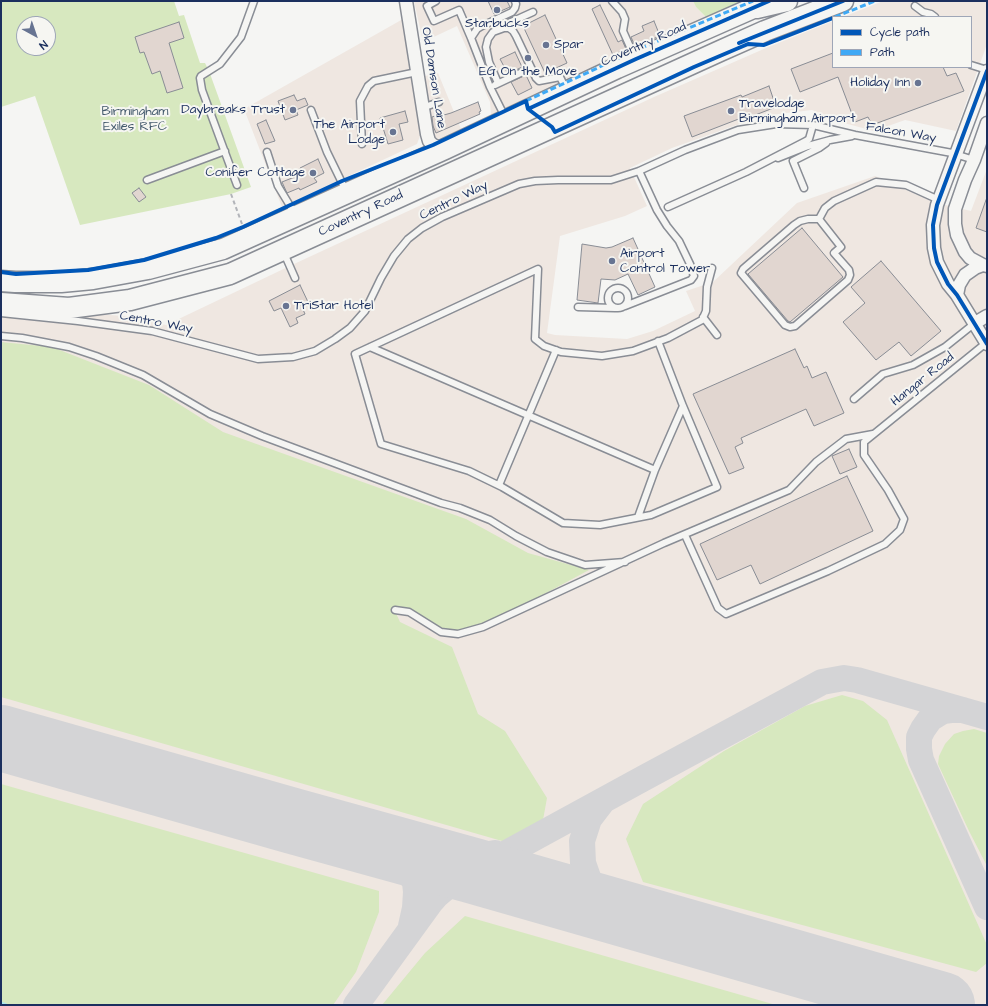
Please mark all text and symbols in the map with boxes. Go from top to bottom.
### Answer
marker: Starbucks [492,5,502,15]
north arrow [16,16,56,56]
place label: Starbucks [465,16,529,32]
legend [832,16,972,68]
street label: Coventry Road [599,19,689,71]
text: Cycle path [870,24,929,41]
street label: Old Damson Lane [417,26,449,130]
text: N [36,37,51,53]
place label: Spar [554,37,583,53]
marker: Spar [541,40,551,50]
text: Path [870,44,895,61]
marker: EG On the Move [523,53,533,63]
place label: EG On the Move [479,64,577,80]
place label: Holiday Inn [850,75,910,91]
marker: Holiday Inn [913,78,923,88]
place label: Travelodge Birmingham Airport [739,96,855,127]
place label: Daybreaks Trust [181,102,285,118]
park label: Birmingham Exiles RFC [102,104,168,135]
marker: Daybreaks Trust [288,105,298,115]
marker: Travelodge Birmingham Airport [726,106,736,116]
place label: The Airport Lodge [314,117,385,148]
street label: Falcon Way [865,119,937,147]
marker: The Airport Lodge [388,127,398,137]
place label: Conifer Cottage [206,165,305,181]
marker: Conifer Cottage [308,168,318,178]
street label: Centro Way [417,178,491,224]
street label: Coventry Road [316,188,406,240]
place label: Airport Control Tower [620,246,710,277]
marker: Airport Control Tower [607,256,617,266]
place label: TriStar Hotel [294,298,373,314]
marker: TriStar Hotel [281,301,291,311]
street label: Centro Way [118,308,194,338]
street label: Hangar Road [888,350,958,410]

